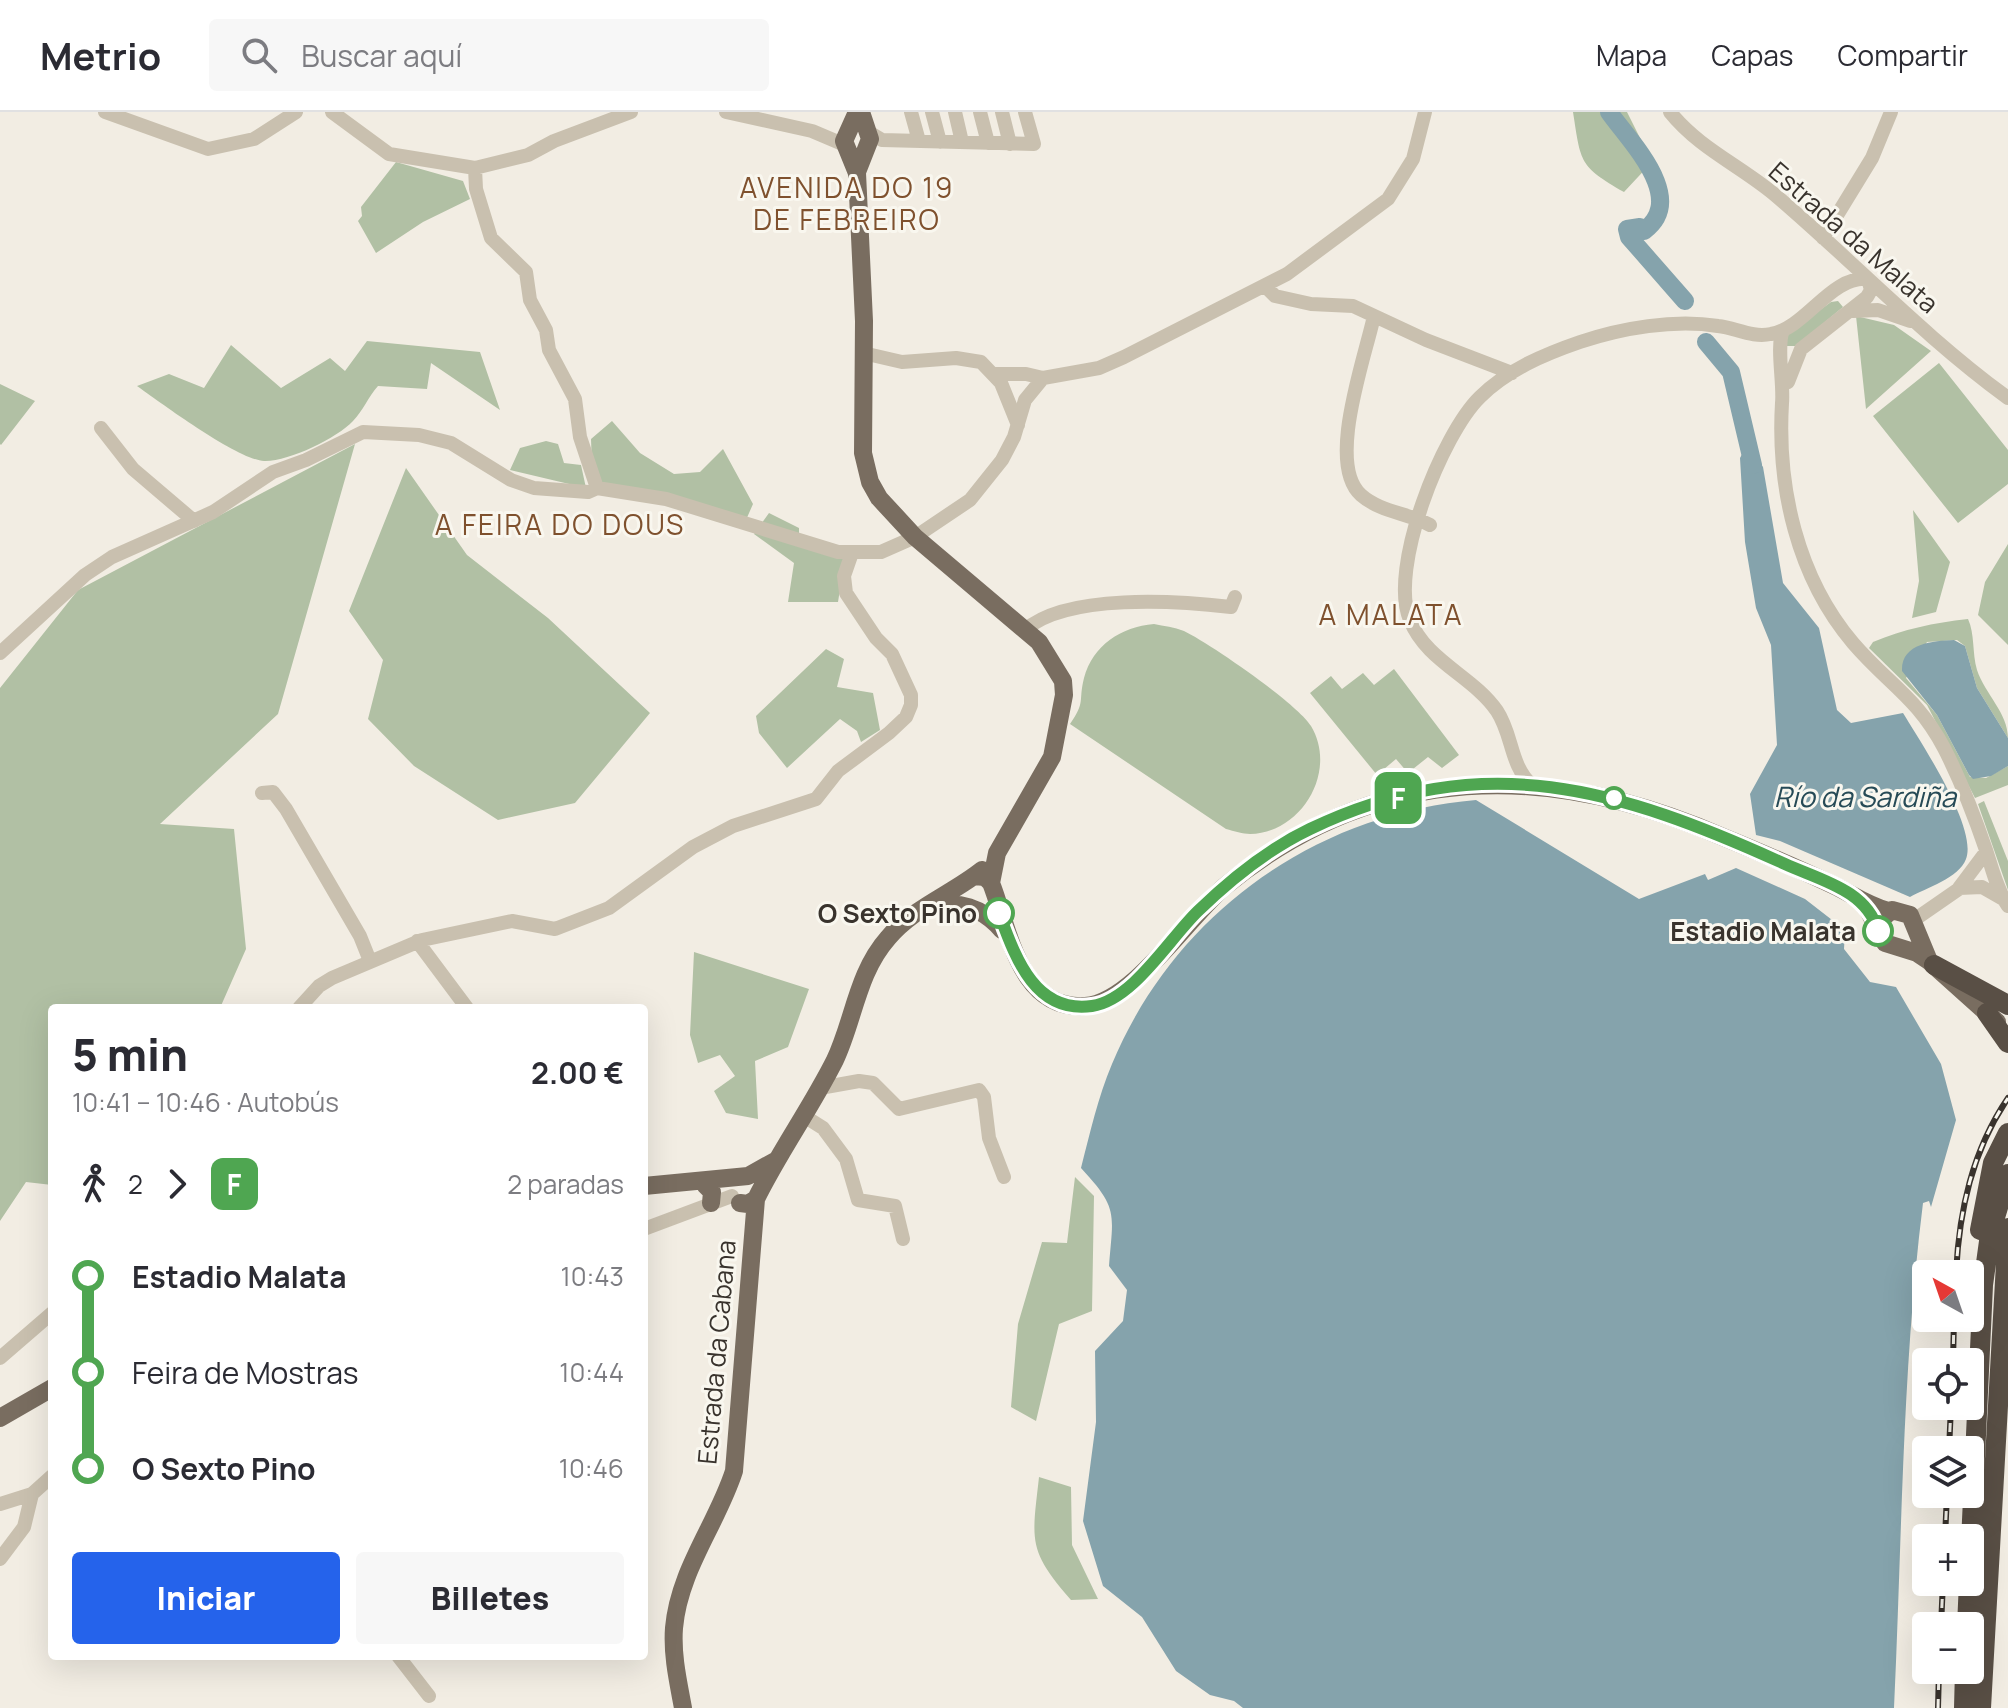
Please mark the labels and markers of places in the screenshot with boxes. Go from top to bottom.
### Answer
unlabelled marker [1603,787,1625,809]
place label: O Sexto Pino [818,895,977,931]
marker: O Sexto Pino [984,898,1014,928]
place label: Estadio Malata [1670,913,1856,949]
marker: Estadio Malata [1863,916,1893,946]

